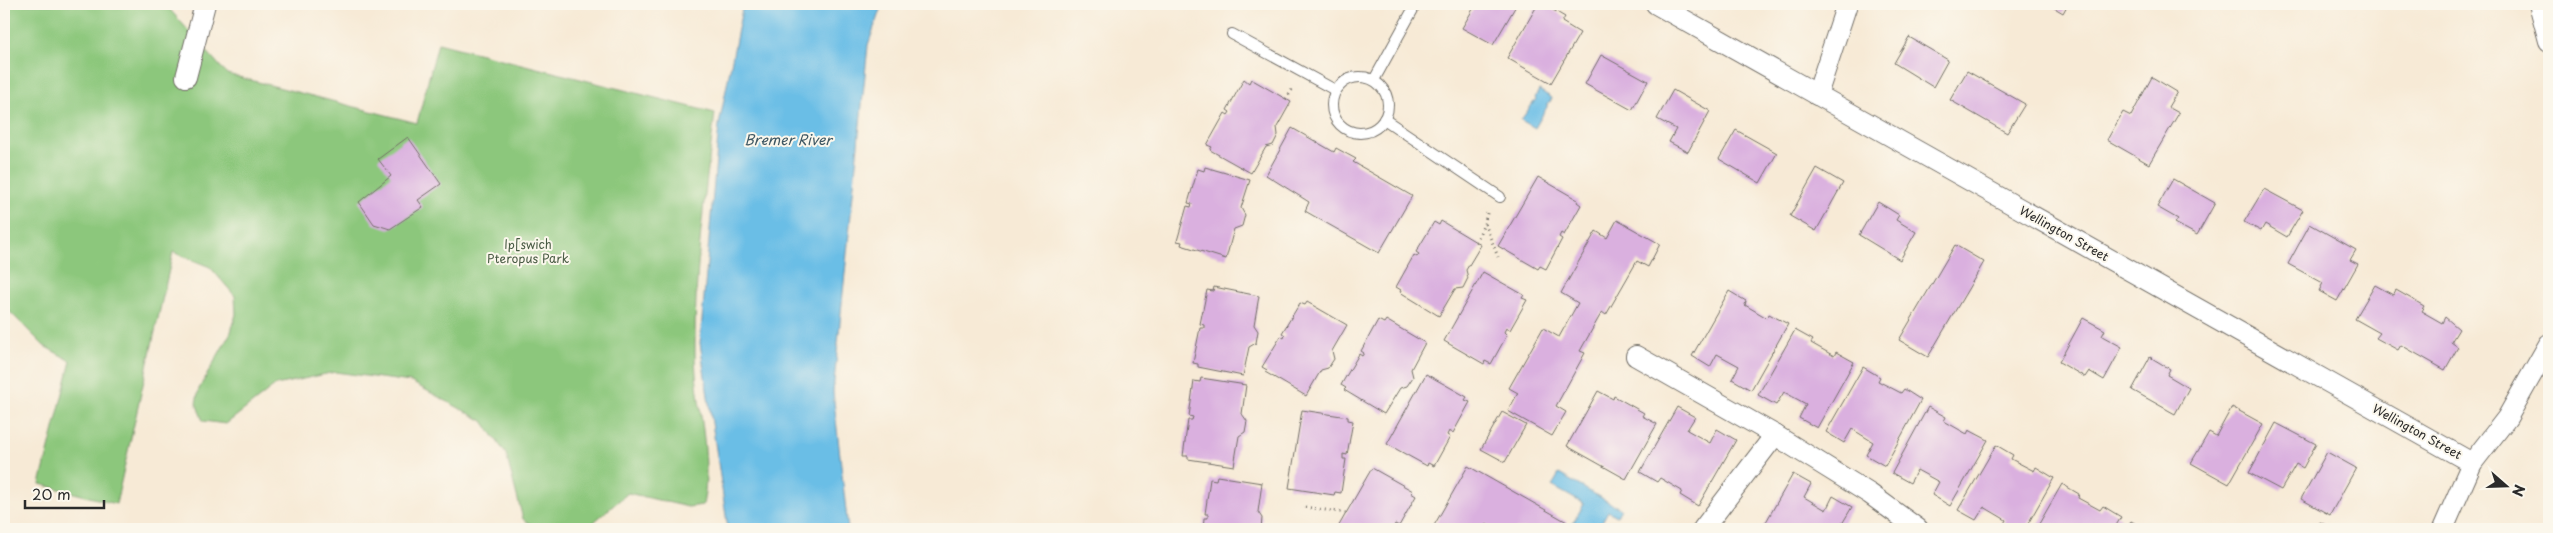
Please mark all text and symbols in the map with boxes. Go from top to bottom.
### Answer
water label: Bremer River [744,129,833,150]
street label: Wellington Street [2017,201,2113,265]
park label: Ip[swich Pteropus Park [487,235,569,267]
street label: Wellington Street [2370,399,2466,463]
north arrow [2480,460,2530,510]
scale bar [25,478,104,510]
text: 20 m [32,482,71,505]
text: N [2507,482,2530,499]

